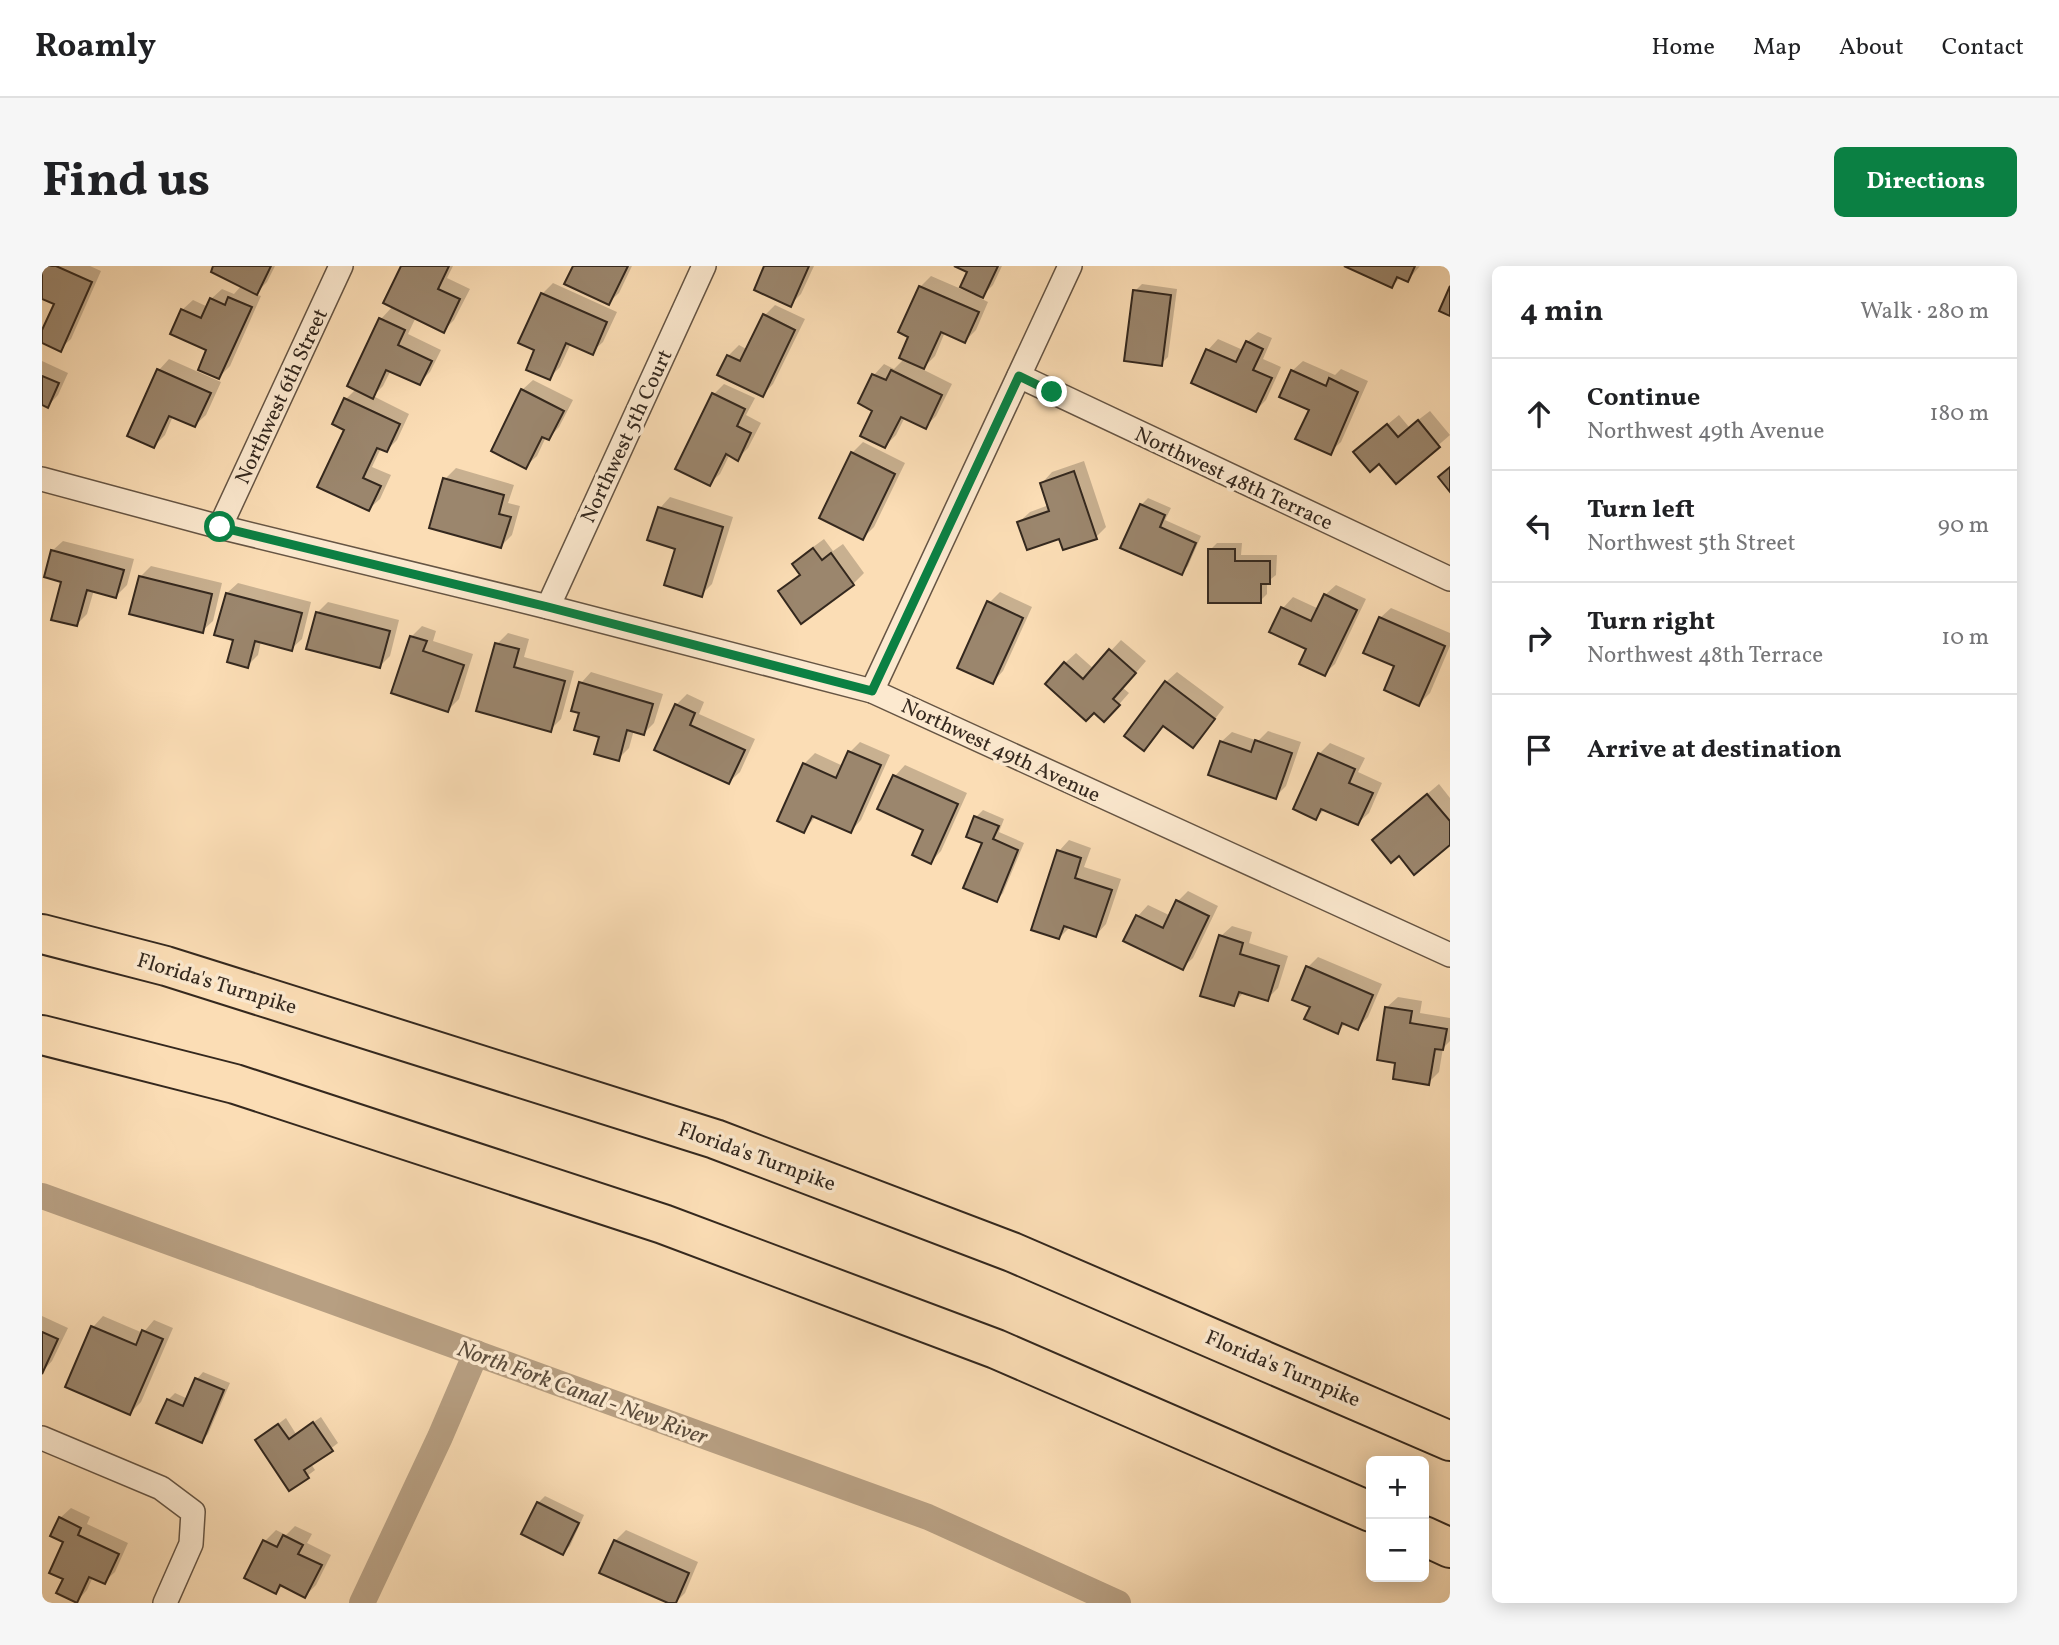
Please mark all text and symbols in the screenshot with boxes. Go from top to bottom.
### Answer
text: Roamly [35,25,156,71]
text: Home [1651,31,1715,65]
text: Map [1753,31,1801,65]
text: About [1839,31,1904,65]
text: Contact [1942,31,2024,65]
button: Directions [1834,147,2017,217]
text: Find us [42,148,210,217]
text: 4 min [1520,291,1604,333]
text: Walk · 280 m [1860,296,1989,328]
street label: Northwest 6th Street [229,304,336,489]
street label: Northwest 5th Court [574,345,680,528]
route end [1036,376,1067,407]
text: Continue [1587,380,1700,416]
icon: ahead [1520,395,1558,433]
text: 180 m [1930,398,1989,430]
text: Northwest 49th Avenue [1587,416,1824,448]
street label: Northwest 48th Terrace [1130,421,1337,538]
text: Turn left [1587,492,1695,528]
icon: left [1520,507,1558,545]
text: 90 m [1938,510,1989,542]
route start [204,511,235,542]
text: Northwest 5th Street [1587,528,1796,560]
text: Turn right [1587,604,1715,640]
icon: right [1520,619,1558,657]
text: 10 m [1941,622,1989,654]
text: Northwest 48th Terrace [1587,640,1823,672]
street label: Northwest 49th Avenue [896,692,1105,810]
icon: arrive [1520,731,1558,769]
text: Arrive at destination [1587,732,1842,768]
street label: Florida's Turnpike [133,946,300,1023]
street label: Florida's Turnpike [674,1115,839,1199]
street label: Florida's Turnpike [1200,1324,1364,1415]
water label: North Fork Canal - New River [452,1334,713,1454]
map controls [1366,1456,1429,1582]
button: + [1366,1456,1429,1519]
button: − [1366,1519,1429,1582]

